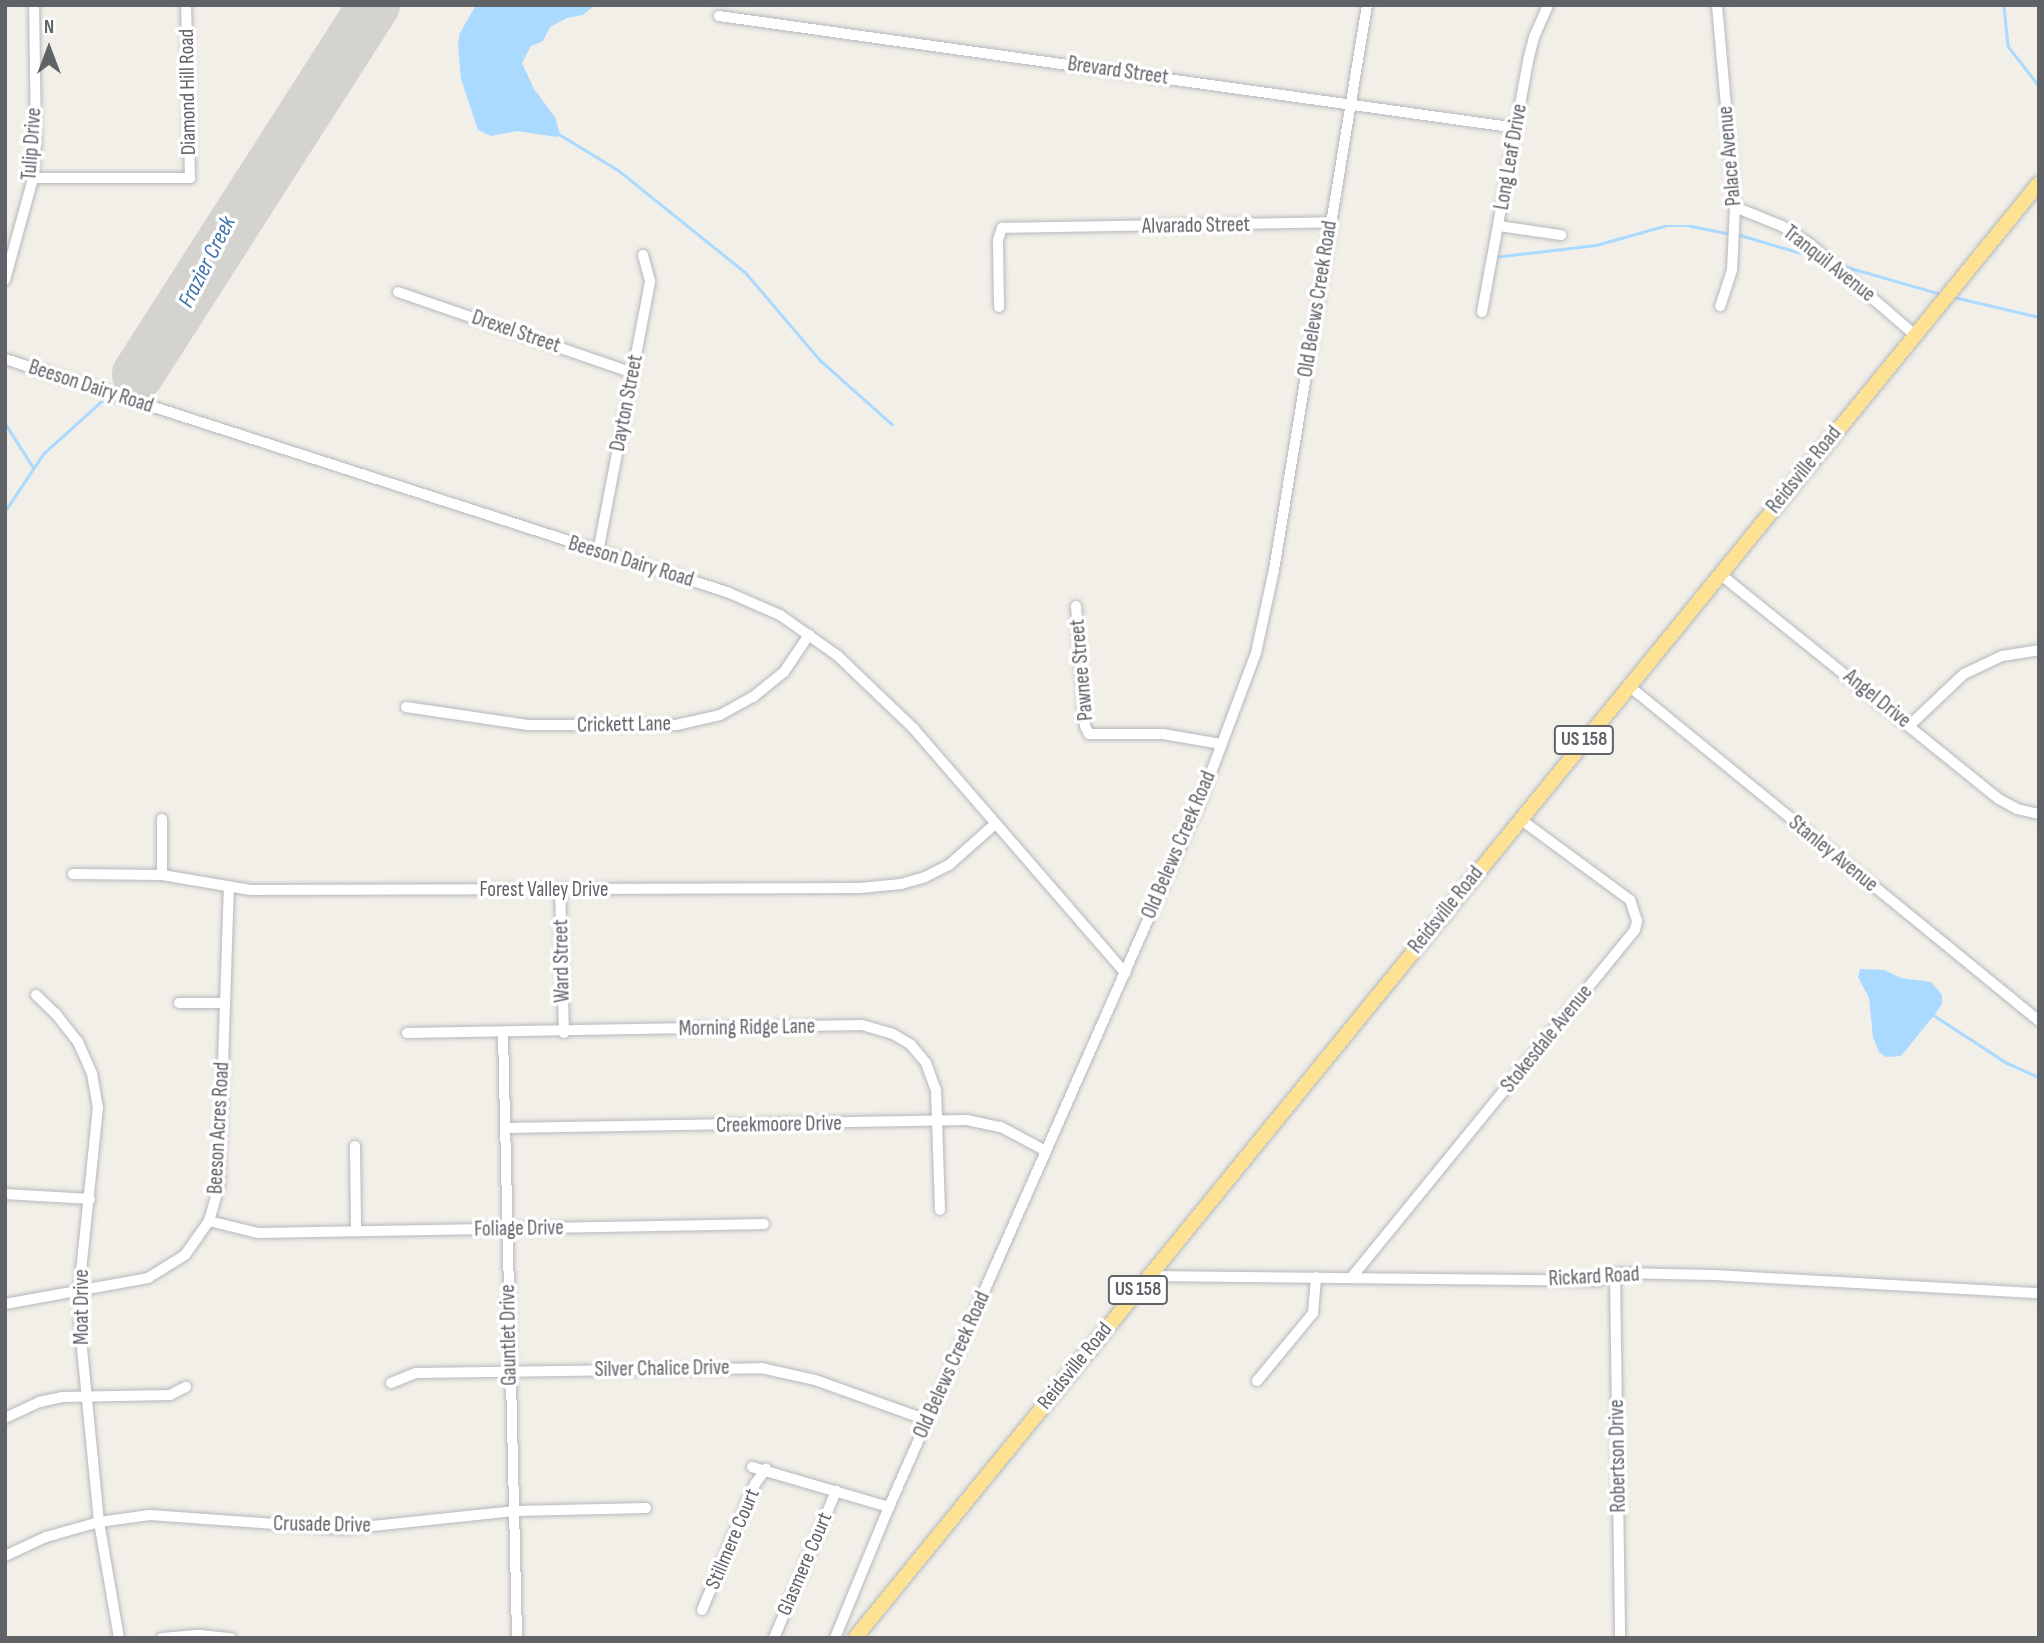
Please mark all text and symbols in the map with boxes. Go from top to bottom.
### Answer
north arrow [14,14,84,84]
text: N [44,16,54,39]
street label: Diamond Hill Road [174,29,202,155]
street label: Brevard Street [1066,51,1170,91]
street label: Long Leaf Drive [1489,102,1533,212]
street label: Palace Avenue [1713,105,1747,207]
street label: Tulip Drive [17,107,47,181]
water label: Frazier Creek [172,212,242,312]
street label: Alvarado Street [1142,212,1250,240]
street label: Old Belews Creek Road [1293,219,1343,379]
street label: Tranquil Avenue [1778,220,1880,308]
street label: Drexel Street [468,305,564,359]
street label: Dayton Street [605,353,649,453]
street label: Beeson Dairy Road [25,355,157,419]
street label: Reidsville Road [1761,421,1847,519]
street label: Beeson Dairy Road [565,531,697,593]
street label: Pawnee Street [1065,618,1099,722]
street label: Angel Drive [1838,664,1916,734]
street label: Crickett Lane [577,712,671,738]
road number: US 158 [1552,724,1616,755]
street label: Old Belews Creek Road [1137,767,1221,923]
street label: Stanley Avenue [1783,810,1883,898]
street label: Reidsville Road [1403,861,1489,959]
street label: Forest Valley Drive [480,877,608,903]
street label: Ward Street [549,919,575,1003]
street label: Stokesdale Avenue [1496,980,1598,1098]
street label: Morning Ridge Lane [679,1014,815,1042]
street label: Beeson Acres Road [203,1061,235,1195]
street label: Creekmoore Drive [716,1111,842,1139]
street label: Foliage Drive [474,1216,564,1242]
street label: Rickard Road [1548,1262,1640,1292]
street label: Moat Drive [69,1269,95,1345]
road number: US 158 [1106,1274,1170,1306]
street label: Gauntlet Drive [496,1284,522,1386]
street label: Old Belews Creek Road [908,1288,996,1442]
street label: Reidsville Road [1032,1317,1118,1415]
street label: Silver Chalice Drive [594,1355,730,1383]
street label: Robertson Drive [1604,1399,1632,1513]
street label: Stillmere Court [701,1485,765,1593]
street label: Glasmere Court [772,1509,838,1619]
street label: Crusade Drive [273,1512,371,1538]

